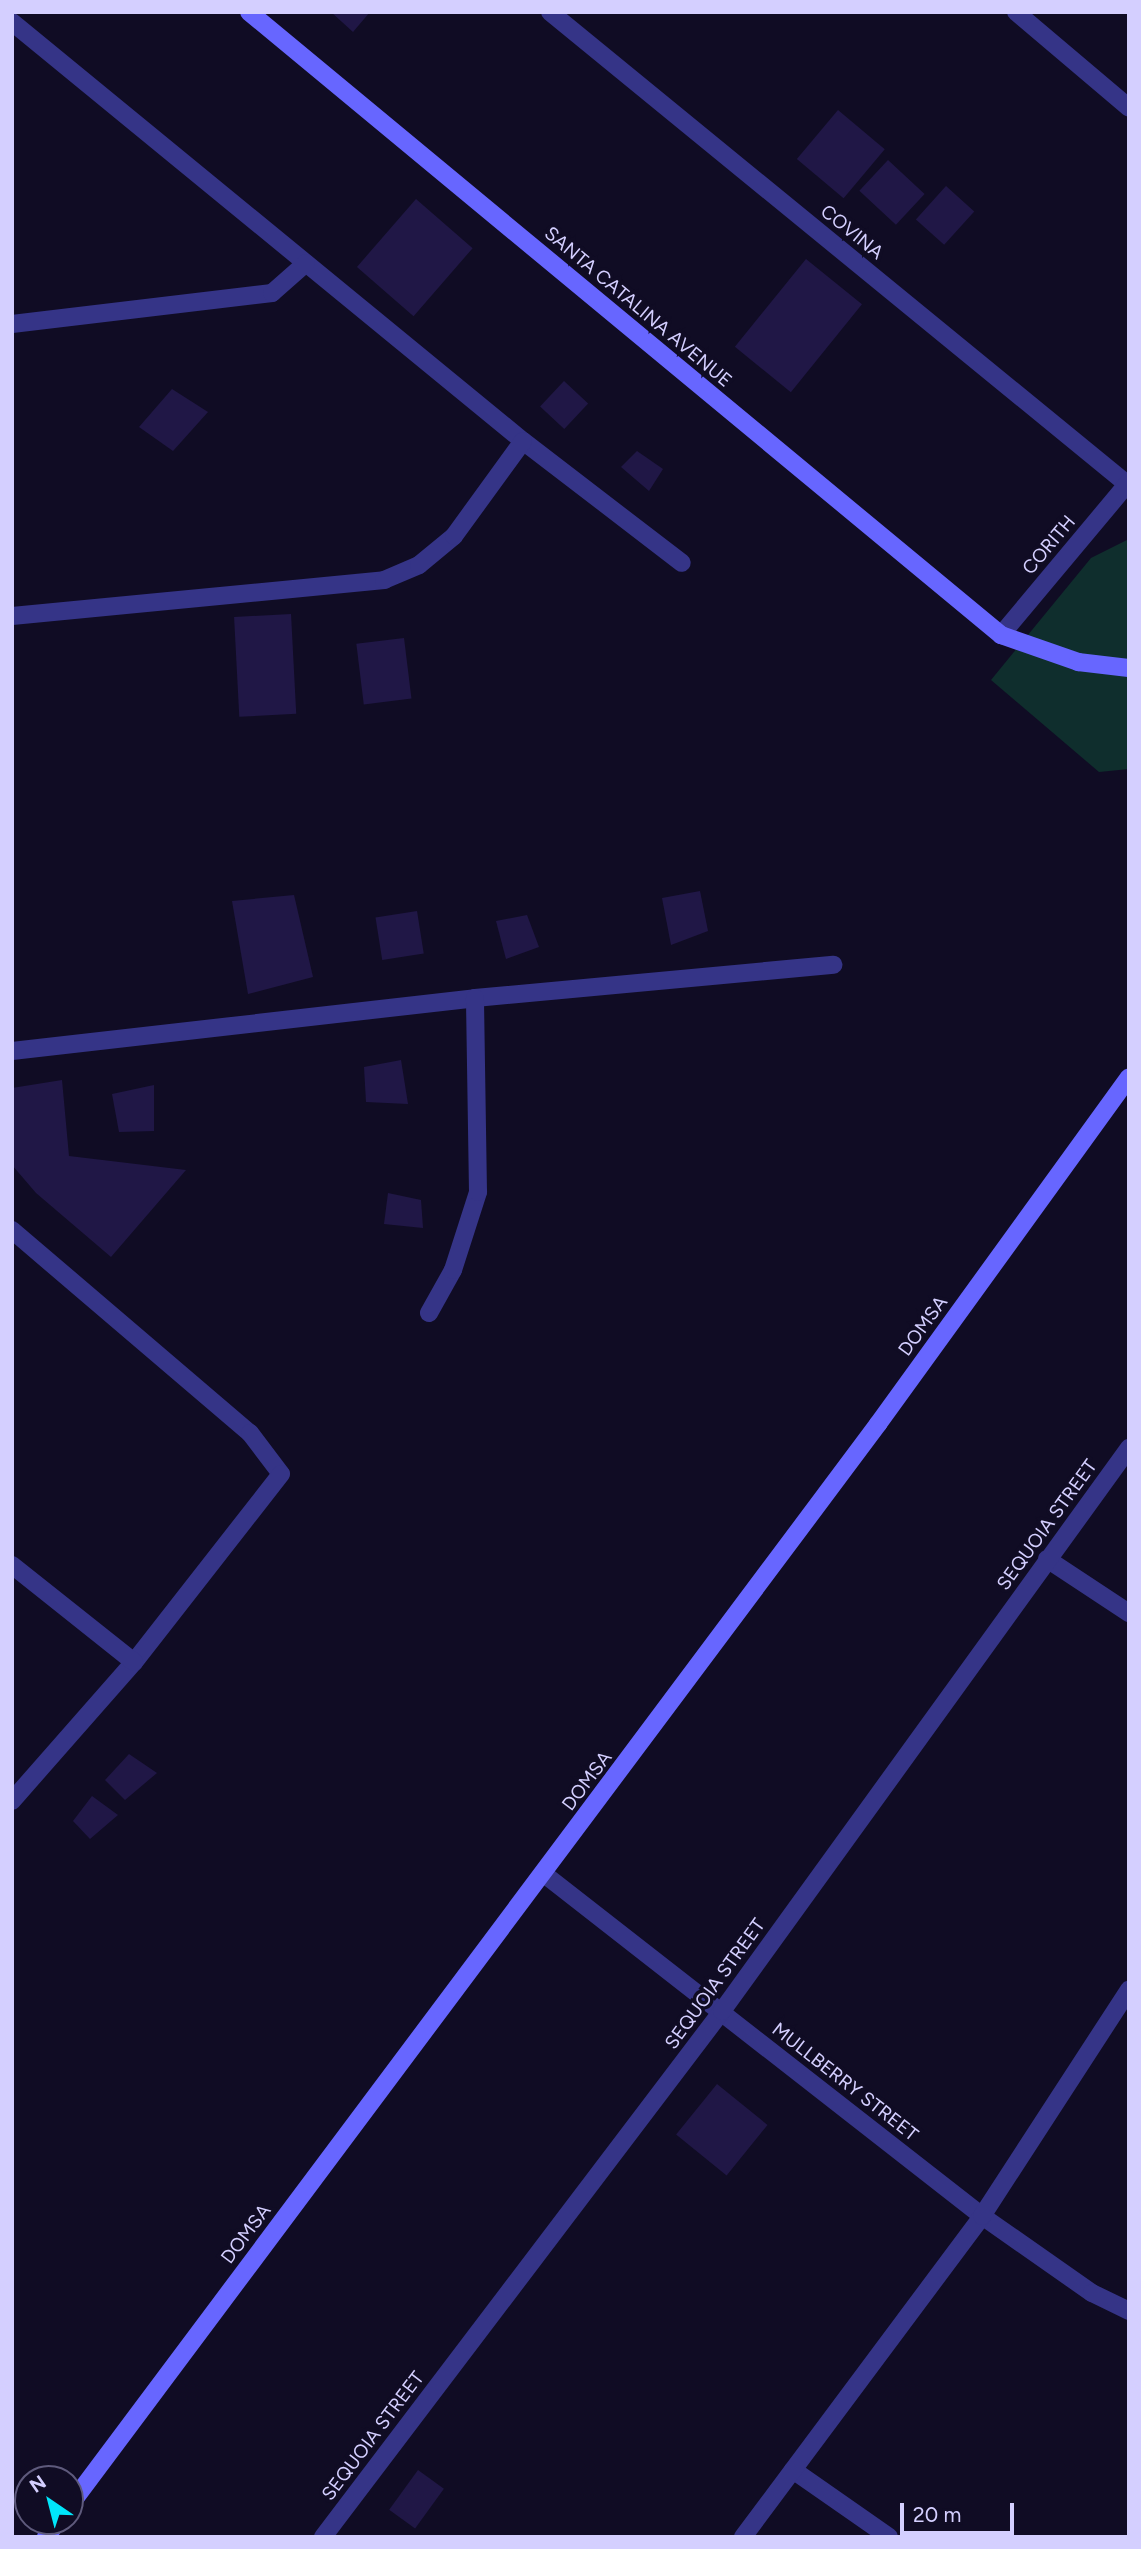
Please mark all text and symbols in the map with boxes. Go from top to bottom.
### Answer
street label: COVINA [816,200,888,264]
street label: SANTA CATALINA AVENUE [540,222,736,392]
street label: CORITH [1018,511,1080,579]
street label: DOMSA [894,1292,952,1360]
street label: SEQUOIA STREET [992,1455,1102,1595]
street label: DOMSA [557,1747,617,1815]
street label: SEQUOIA STREET [660,1914,770,2054]
street label: MULLBERRY STREET [767,2018,923,2146]
street label: DOMSA [216,2200,276,2268]
street label: SEQUOIA STREET [317,2367,429,2505]
north arrow [14,2465,84,2535]
text: N [25,2470,50,2498]
scale bar [903,2490,1017,2534]
text: 20 m [913,2502,961,2527]

